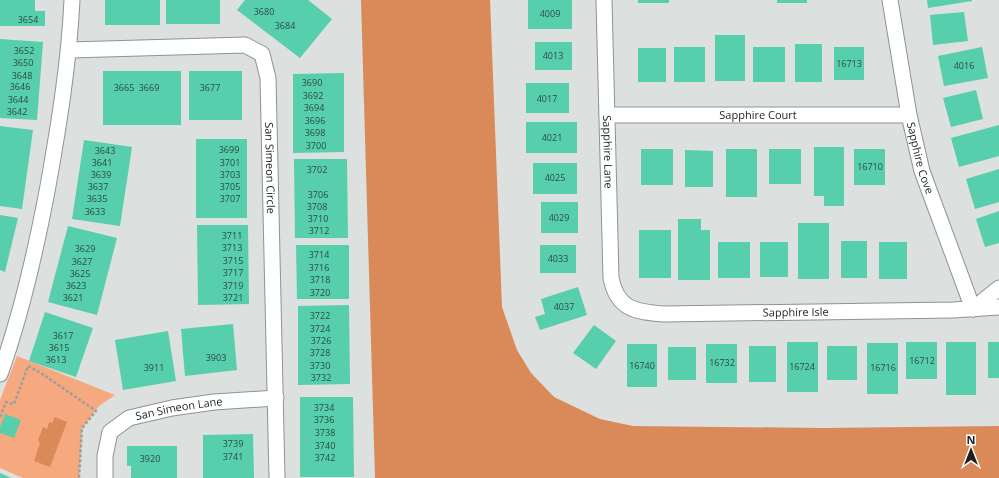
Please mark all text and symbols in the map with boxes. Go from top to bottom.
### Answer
house number: 3680 [254,5,274,18]
house number: 4009 [540,7,560,20]
house number: 3654 [18,13,38,26]
house number: 3684 [275,19,295,32]
house number: 3652 [14,44,34,57]
house number: 4013 [543,49,563,62]
house number: 3650 [13,56,33,69]
house number: 16713 [836,57,862,70]
house number: 4016 [954,59,974,72]
house number: 3648 [12,69,32,82]
house number: 3690 [302,76,322,89]
house number: 3646 [10,80,30,93]
house number: 3665 [114,81,134,94]
house number: 3669 [139,81,159,94]
house number: 3677 [200,81,220,94]
house number: 3692 [303,89,323,102]
house number: 4017 [537,92,557,105]
house number: 3644 [8,93,28,106]
house number: 3694 [304,101,324,114]
house number: 3642 [7,105,27,118]
street label: Sapphire Court [719,107,797,122]
house number: 3696 [305,114,325,127]
street label: Sapphire Lane [600,115,617,189]
street label: Sapphire Cove [904,120,938,196]
street label: San Simeon Circle [262,122,279,214]
house number: 3698 [305,126,325,139]
house number: 4021 [542,131,562,144]
house number: 3700 [306,139,326,152]
house number: 3699 [219,143,239,156]
house number: 3643 [95,144,115,157]
house number: 3641 [92,156,112,169]
house number: 3701 [220,156,240,169]
house number: 16710 [857,160,883,173]
house number: 3702 [307,163,327,176]
house number: 3639 [91,168,111,181]
house number: 3703 [220,168,240,181]
house number: 4025 [545,171,565,184]
house number: 3637 [88,180,108,193]
house number: 3705 [220,180,240,193]
house number: 3706 [308,188,328,201]
house number: 3635 [87,192,107,205]
house number: 3707 [220,192,240,205]
house number: 3708 [307,200,327,213]
house number: 3633 [85,205,105,218]
house number: 4029 [549,211,569,224]
house number: 3710 [308,212,328,225]
house number: 3712 [309,224,329,237]
house number: 3711 [222,229,242,242]
house number: 3713 [222,241,242,254]
house number: 3629 [75,242,95,255]
house number: 3714 [309,248,329,261]
house number: 4033 [548,252,568,265]
house number: 3715 [223,254,243,267]
house number: 3627 [72,255,92,268]
house number: 3716 [309,261,329,274]
house number: 3717 [223,266,243,279]
house number: 3625 [70,267,90,280]
house number: 3718 [310,273,330,286]
house number: 3623 [66,279,86,292]
house number: 3719 [223,279,243,292]
house number: 3720 [310,286,330,299]
house number: 3621 [63,291,83,304]
house number: 3721 [223,291,243,304]
house number: 4037 [554,300,574,313]
street label: Sapphire Isle [763,304,829,320]
house number: 3722 [310,309,330,322]
house number: 3724 [310,322,330,335]
house number: 3617 [53,329,73,342]
house number: 3726 [311,334,331,347]
house number: 3615 [49,341,69,354]
house number: 3728 [310,346,330,359]
house number: 3903 [206,351,226,364]
house number: 3613 [46,353,66,366]
house number: 16712 [909,354,935,367]
house number: 16732 [709,356,735,369]
house number: 3730 [310,359,330,372]
house number: 16740 [629,359,655,372]
house number: 16724 [789,360,815,373]
house number: 3911 [144,361,164,374]
house number: 16716 [870,361,896,374]
house number: 3732 [311,371,331,384]
street label: San Simeon Lane [134,393,223,423]
house number: 3734 [314,401,334,414]
house number: 3736 [314,413,334,426]
house number: 3738 [315,426,335,439]
north arrow [951,430,991,470]
text: N [967,432,975,447]
house number: 3739 [223,437,243,450]
house number: 3740 [315,439,335,452]
house number: 3741 [223,450,243,463]
house number: 3742 [315,451,335,464]
house number: 3920 [140,452,160,465]

